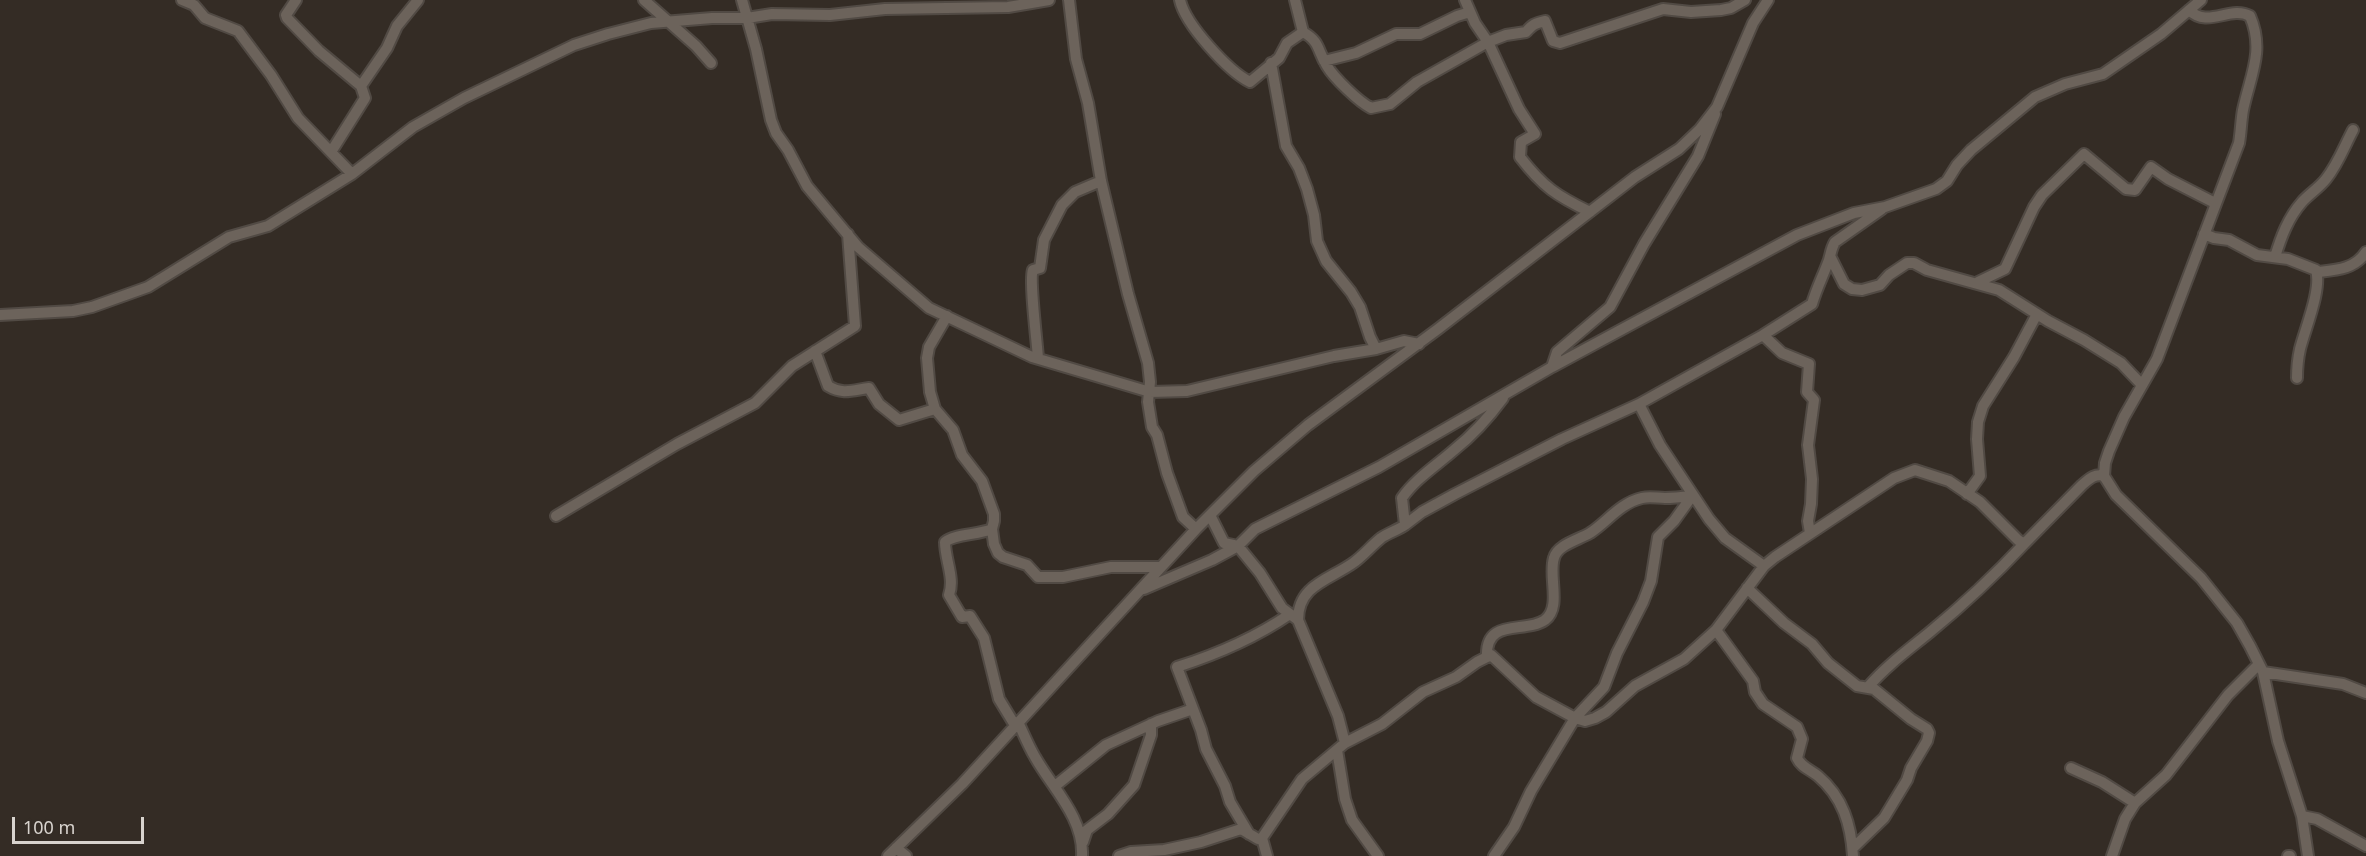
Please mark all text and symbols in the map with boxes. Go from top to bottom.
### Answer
scale bar [15,805,147,843]
text: 100 m [23,815,75,839]

